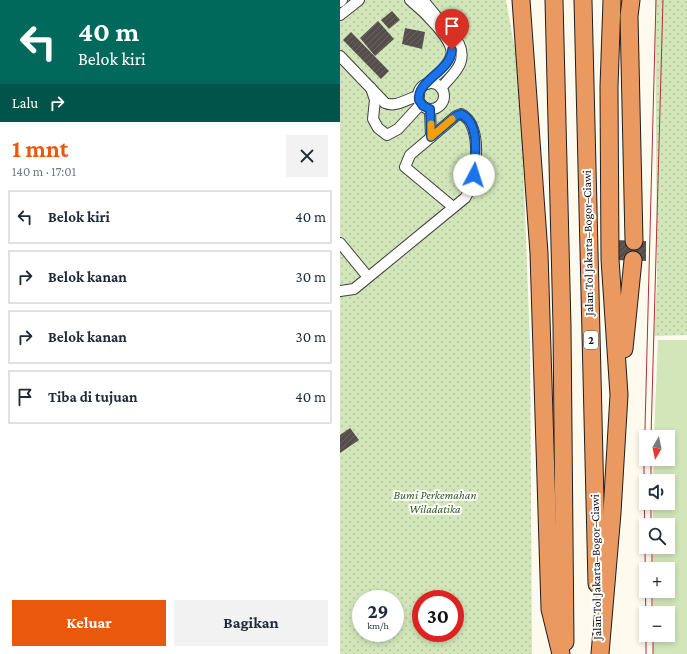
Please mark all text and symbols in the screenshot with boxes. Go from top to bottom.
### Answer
pin [435,9,469,50]
icon: arrive [441,15,463,37]
icon: left [12,16,64,68]
text: 40 m [78,16,139,47]
text: Belok kiri [78,49,146,69]
icon: right [46,92,68,114]
text: Lalu [12,95,38,111]
text: 1 mnt [12,135,68,162]
button: close [286,135,328,177]
position arrow [453,154,495,196]
text: 140 m · 17:01 [12,164,76,179]
street label: Jalan Tol Jakarta–Bogor–Ciawi [580,170,596,317]
icon: left [14,206,36,228]
text: Belok kiri [48,209,110,225]
text: 40 m [295,209,326,225]
icon: right [14,266,36,288]
text: Belok kanan [48,269,127,285]
text: 30 m [296,269,326,285]
icon: right [14,326,36,348]
text: Belok kanan [48,329,127,345]
text: 30 m [296,329,326,345]
road number: 2 [584,331,598,349]
icon: arrive [14,386,36,408]
text: Tiba di tujuan [48,389,138,405]
text: 40 m [295,389,326,405]
north arrow [639,430,675,466]
map controls [639,430,675,642]
button: sound [639,474,675,510]
park label: Bumi Perkemahan Wiladatika [394,488,476,516]
street label: Jalan Tol Jakarta–Bogor–Ciawi [588,494,604,641]
button: search [639,518,675,554]
button: + [639,562,675,598]
speed limit sign: 30 [412,590,464,642]
button: Keluar [12,600,166,646]
button: Bagikan [174,600,328,646]
text: 29 [367,600,389,622]
button: − [639,606,675,642]
text: km/h [367,620,389,631]

